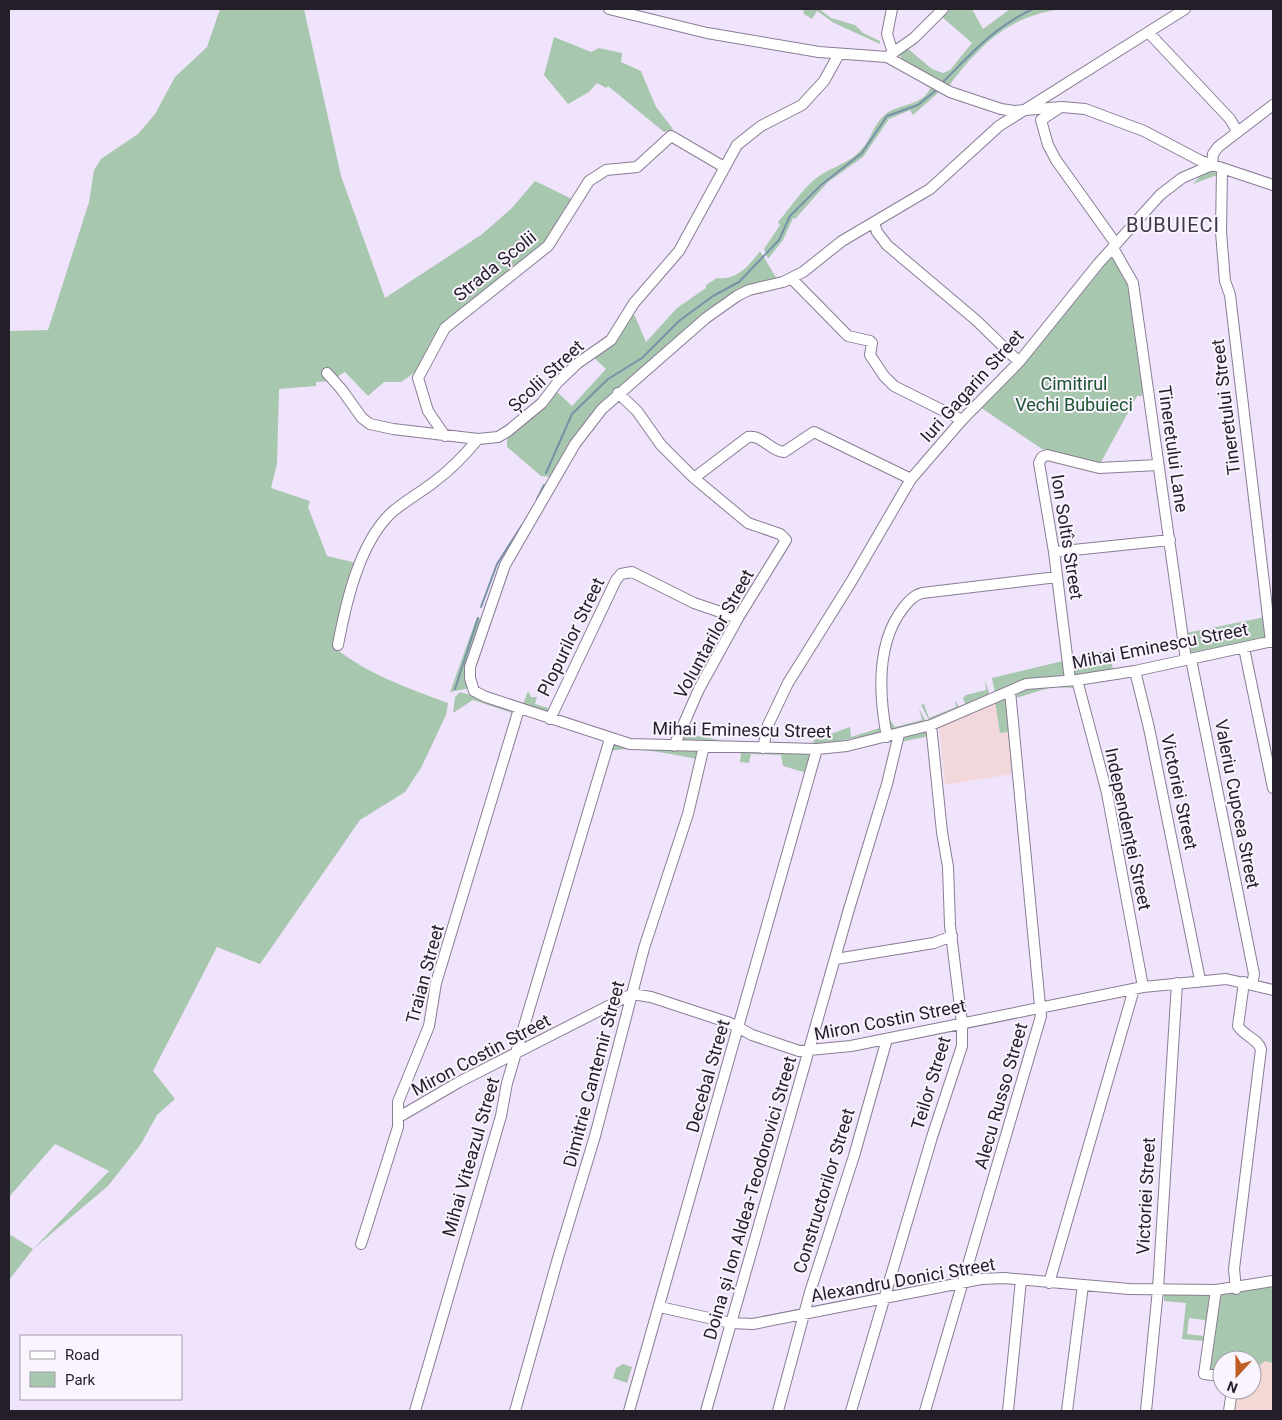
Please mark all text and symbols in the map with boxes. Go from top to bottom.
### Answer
district label: BUBUIECI [1126,213,1220,237]
street label: Strada Școlii [449,226,541,306]
street label: Iuri Gagarin Street [916,325,1028,446]
street label: Școlii Street [504,335,588,417]
street label: Tineretului Street [1207,338,1244,476]
park label: Cimitirul Vechi Bubuieci [1015,373,1133,415]
street label: Tineretului Lane [1154,384,1193,514]
street label: Ion Soltîs Street [1047,473,1088,601]
street label: Voluntarilor Street [669,565,758,702]
street label: Plopurilor Street [533,574,608,699]
street label: Mihai Eminescu Street [1070,618,1250,673]
street label: Mihai Eminescu Street [652,717,832,742]
street label: Valeriu Cupcea Street [1211,717,1264,890]
street label: Victoriei Street [1157,732,1202,852]
street label: Independenței Street [1100,746,1156,912]
street label: Traian Street [401,922,448,1026]
street label: Dimitrie Cantemir Street [559,978,629,1169]
street label: Miron Costin Street [812,994,968,1045]
street label: Miron Costin Street [408,1009,554,1100]
street label: Decebal Street [681,1017,734,1135]
street label: Alecu Russo Street [970,1020,1031,1171]
street label: Teilor Street [906,1034,955,1132]
street label: Doina și Ion Aldea-Teodorovici Street [699,1054,801,1342]
street label: Mihai Viteazul Street [438,1075,503,1239]
street label: Constructorilor Street [788,1106,859,1276]
street label: Victoriei Street [1132,1137,1159,1255]
street label: Alexandru Donici Street [809,1253,997,1306]
legend [20,1335,182,1400]
text: Road [65,1346,99,1364]
north arrow [1212,1350,1262,1400]
text: Park [65,1371,96,1389]
text: N [1225,1378,1240,1396]

